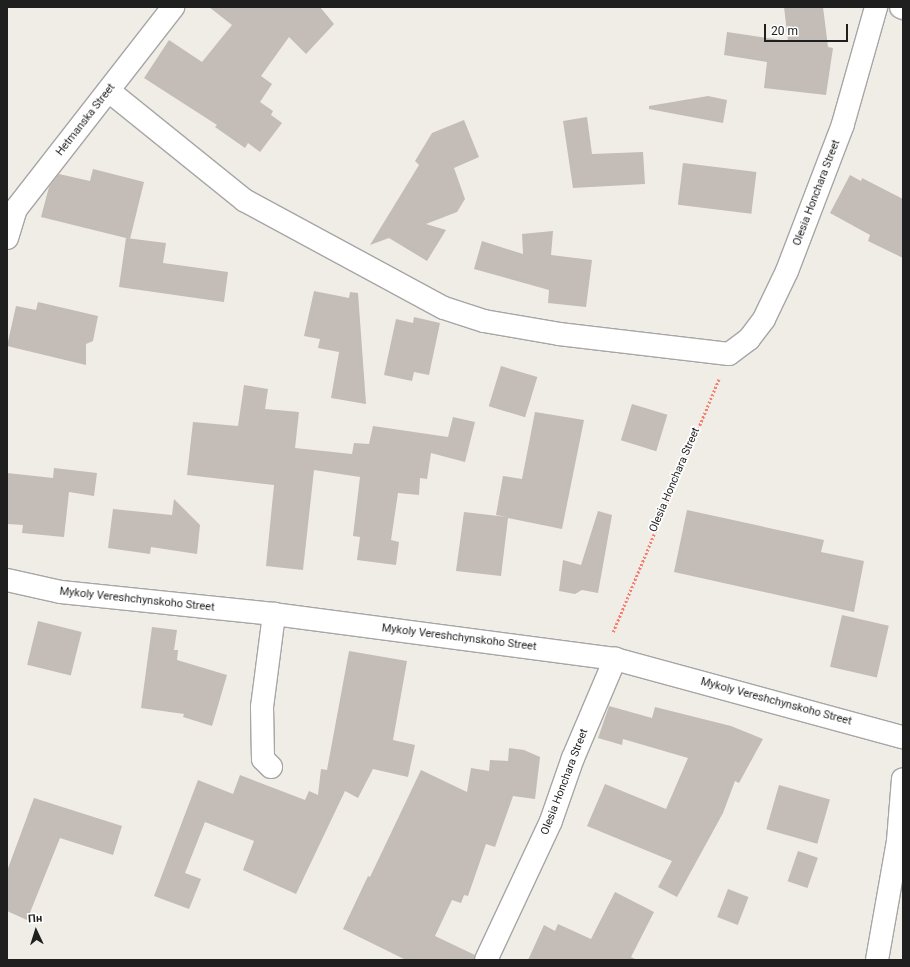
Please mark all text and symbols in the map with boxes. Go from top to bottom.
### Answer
scale bar [766,16,850,42]
text: 20 m [771,24,798,38]
street label: Hetmanska Street [54,81,118,159]
street label: Olesia Honchara Street [791,138,843,248]
street label: Olesia Honchara Street [647,426,703,534]
street label: Mykoly Vereshchynskoho Street [59,585,215,615]
street label: Mykoly Vereshchynskoho Street [381,622,537,654]
street label: Mykoly Vereshchynskoho Street [699,675,853,729]
street label: Olesia Honchara Street [539,727,591,837]
north arrow [16,911,56,951]
text: Пн [28,912,43,926]

